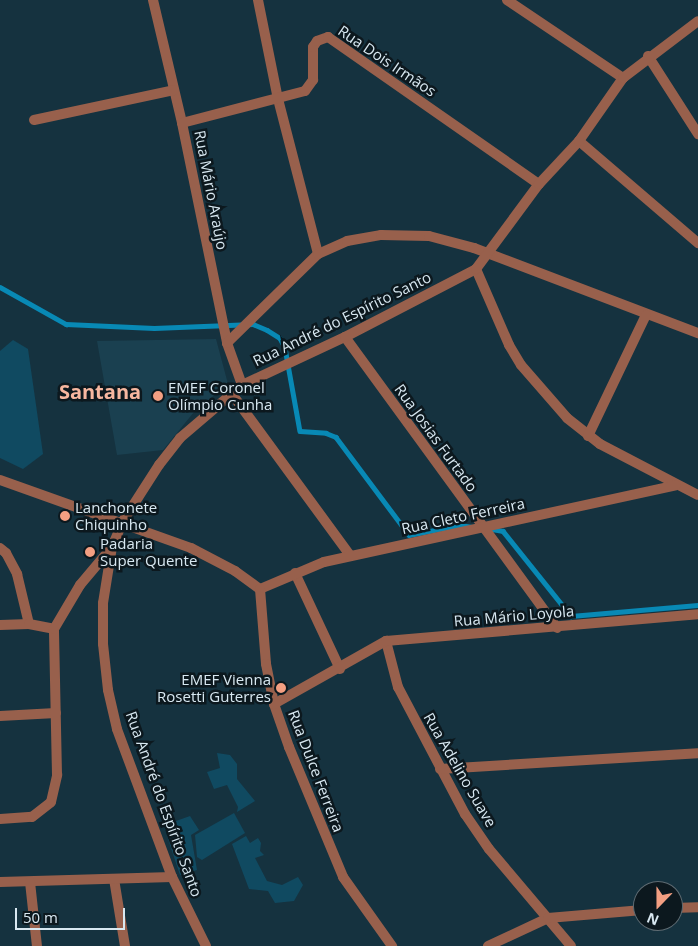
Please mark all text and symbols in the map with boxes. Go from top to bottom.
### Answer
street label: Rua Dois Irmãos [335,22,439,100]
street label: Rua Mário Araújo [191,129,231,251]
street label: Rua André do Espírito Santo [250,268,434,370]
place label: EMEF Coronel Olímpio Cunha [168,378,272,413]
district label: Santana [59,379,141,403]
street label: Rua Josias Furtado [391,381,481,495]
marker: EMEF Coronel Olímpio Cunha [152,390,164,402]
street label: Rua Cleto Ferreira [400,494,526,538]
place label: Lanchonete Chiquinho [75,498,157,533]
marker: Lanchonete Chiquinho [59,510,71,522]
place label: Padaria Super Quente [100,534,197,569]
marker: Padaria Super Quente [84,546,96,558]
street label: Rua Mário Loyola [453,602,575,630]
place label: EMEF Vienna Rosetti Guterres [157,670,271,705]
marker: EMEF Vienna Rosetti Guterres [275,682,287,694]
street label: Rua Dulce Ferreira [284,707,348,835]
street label: Rua André do Espírito Santo [122,709,206,899]
street label: Rua Adelino Suave [420,710,500,830]
north arrow [633,881,683,931]
scale bar [18,898,128,930]
text: 50 m [23,907,58,927]
text: N [644,909,661,930]

